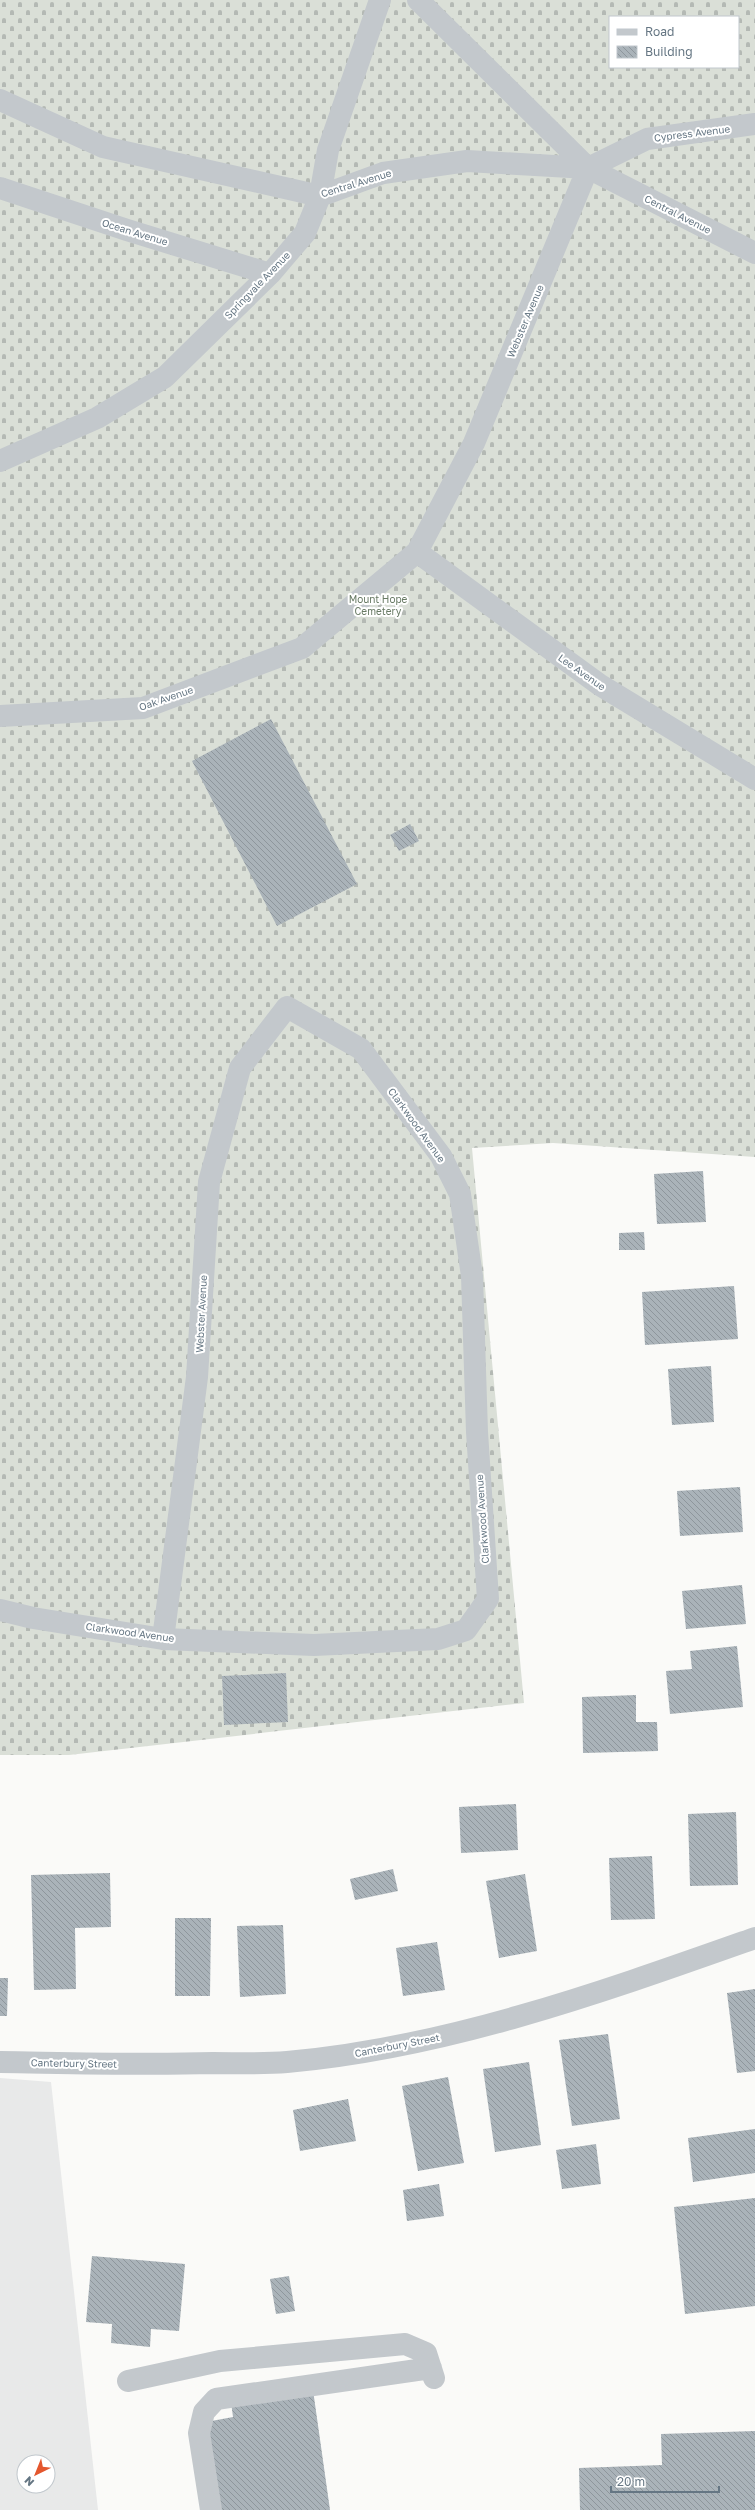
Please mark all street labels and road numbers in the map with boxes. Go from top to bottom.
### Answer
street label: Cypress Avenue [653,122,731,144]
street label: Central Avenue [319,167,393,199]
street label: Central Avenue [643,192,713,236]
street label: Ocean Avenue [101,216,170,248]
street label: Springvale Avenue [222,249,292,321]
street label: Webster Avenue [504,283,546,359]
street label: Lee Avenue [556,651,608,693]
street label: Oak Avenue [137,683,195,713]
street label: Clarkwood Avenue [386,1085,448,1165]
street label: Webster Avenue [193,1275,209,1353]
street label: Clarkwood Avenue [473,1474,491,1564]
street label: Clarkwood Avenue [85,1620,175,1644]
street label: Canterbury Street [353,2031,441,2059]
street label: Canterbury Street [31,2056,117,2070]

